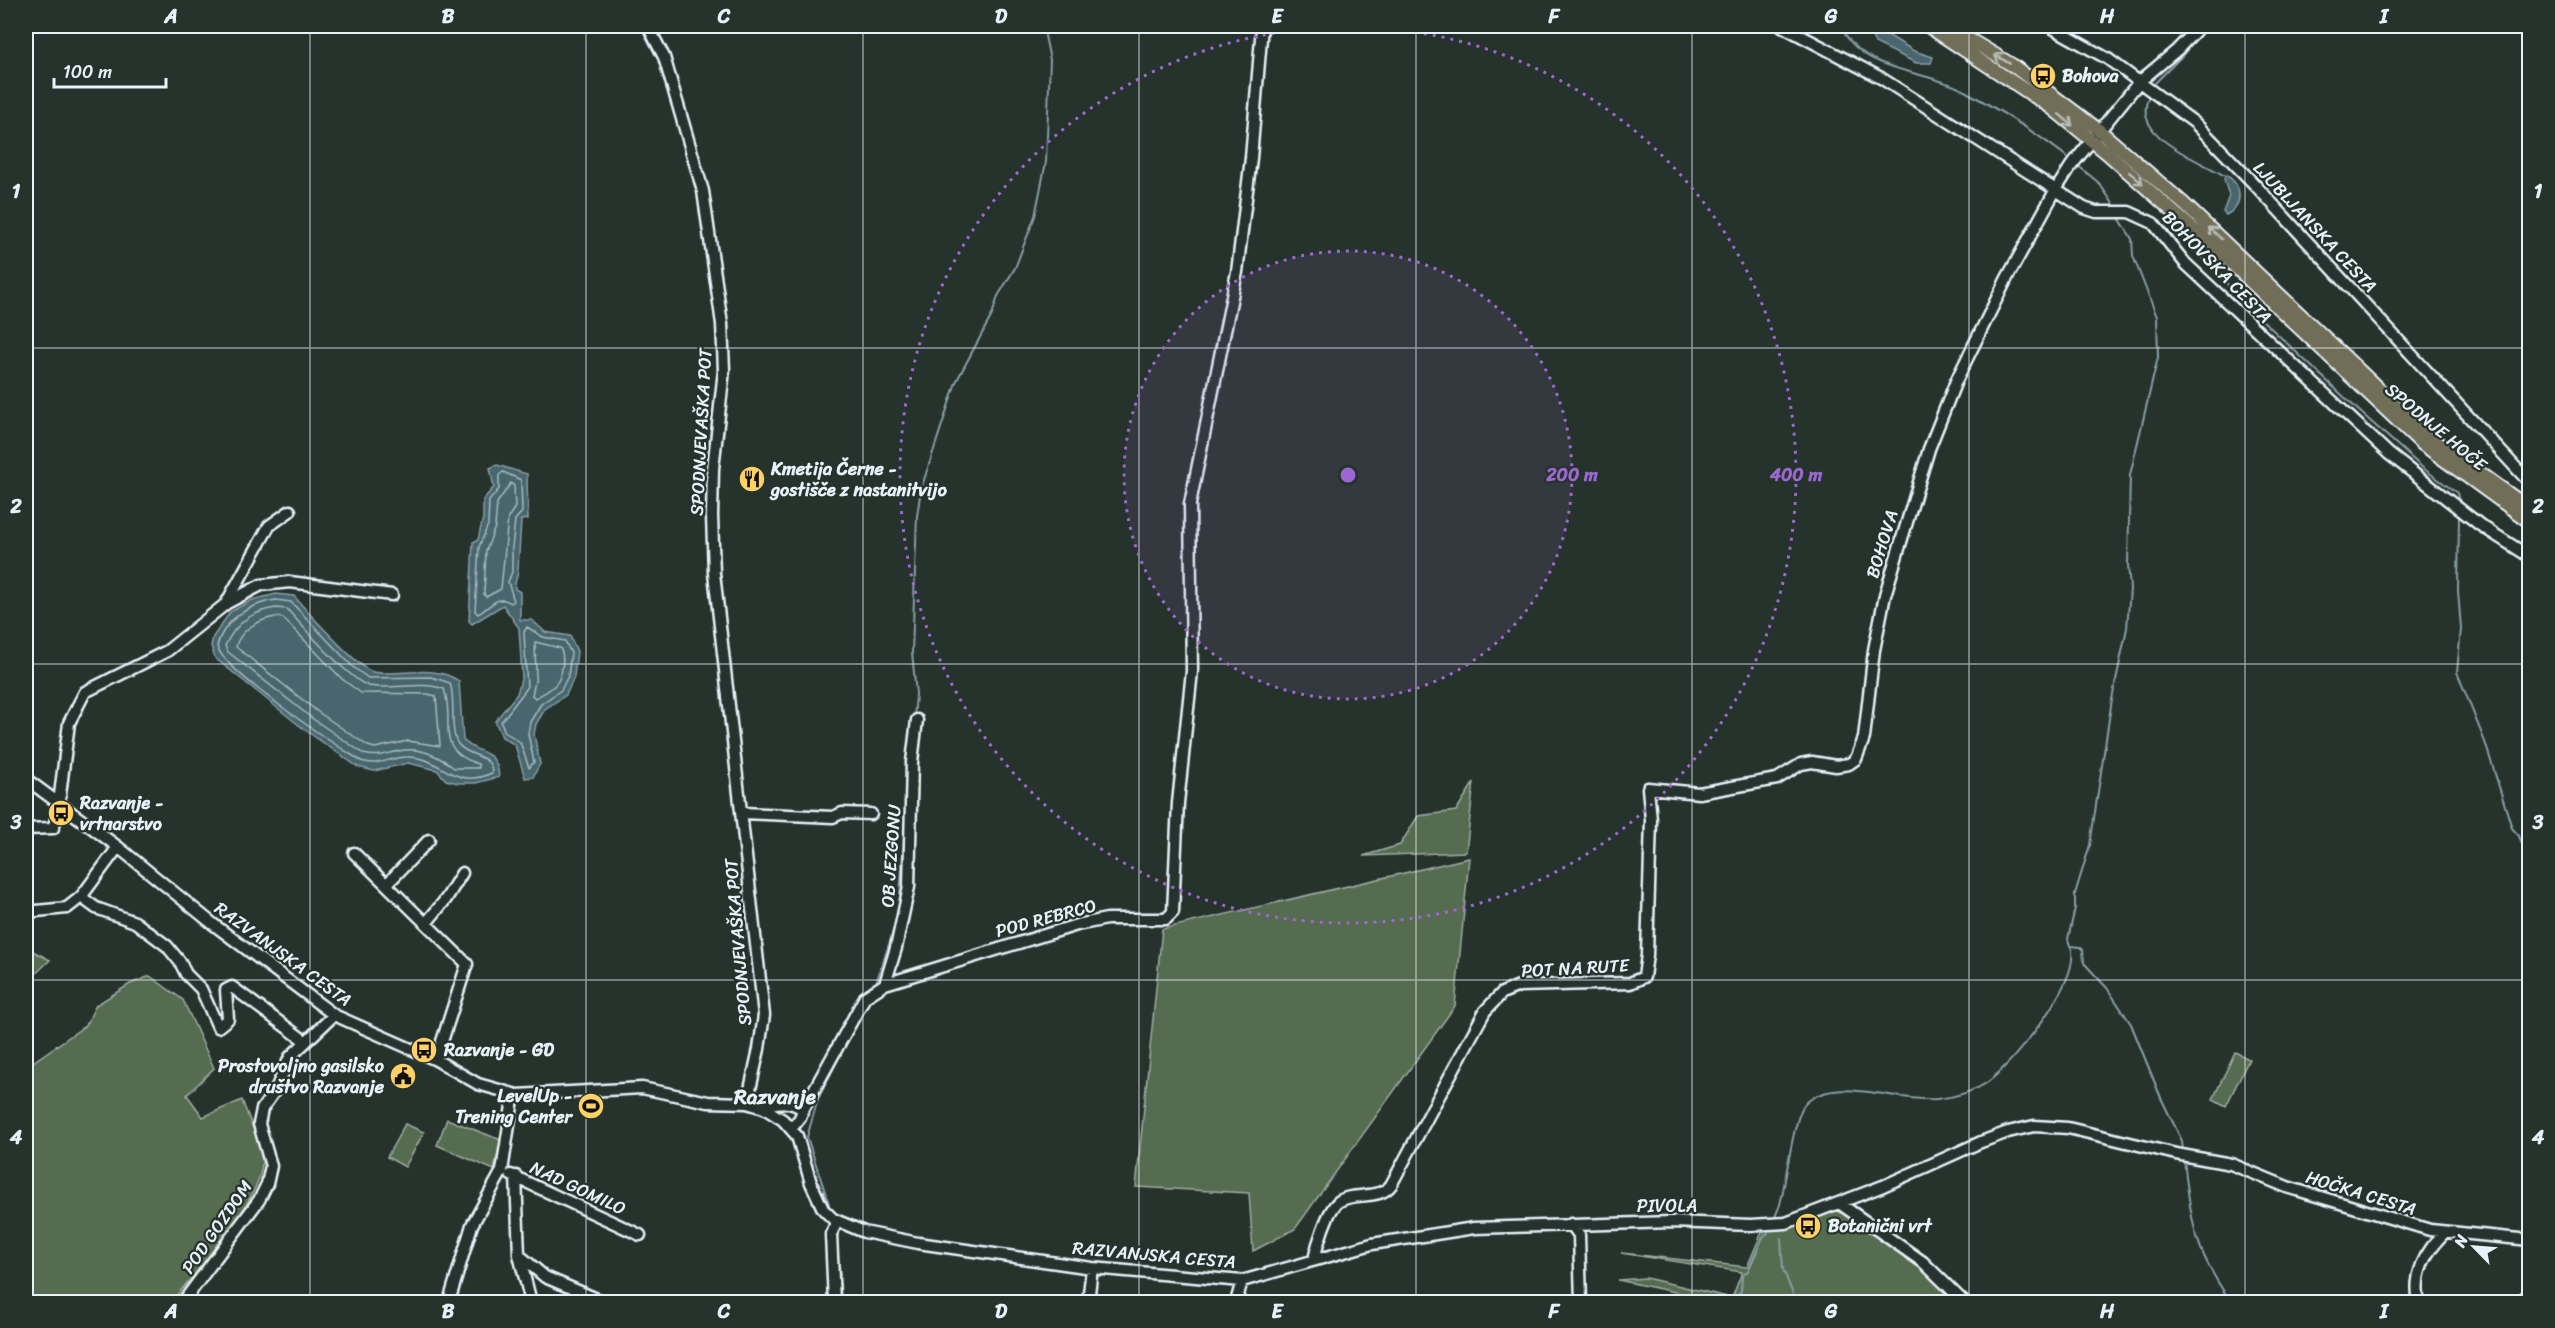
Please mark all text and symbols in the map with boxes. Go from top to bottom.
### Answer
text: A [163,0,178,34]
text: B [442,0,455,34]
text: C [717,0,731,34]
text: D [995,0,1008,34]
text: E [1271,0,1284,34]
text: F [1548,0,1561,34]
text: G [1824,0,1838,34]
text: H [2099,0,2115,34]
text: I [2379,0,2390,34]
scale bar [54,51,166,89]
one-way arrow [1994,53,2011,65]
text: 100 m [63,56,112,88]
place label: Bohova [2062,60,2119,92]
bus stop icon: Bohova [2028,61,2058,91]
one-way arrow [2058,113,2073,127]
street label: LJUBLJANSKA CESTA [2245,154,2385,300]
one-way arrow [2128,171,2143,185]
text: 1 [12,174,21,209]
text: 1 [2534,174,2543,209]
street label: BOHOVSKA CESTA [2154,203,2280,331]
one-way arrow [2207,226,2222,240]
street label: SPODNJEVAŠKA POT [681,346,721,516]
street label: SPODNJE HOČE [2378,374,2495,480]
place label: Kmetija Černe - gostišče z nastanitvijo [769,453,948,506]
text: 200 m [1545,459,1598,491]
text: 400 m [1769,459,1822,491]
restaurant icon: Kmetija Černe - gostišče z nastanitvijo [737,464,767,494]
centre of rings [1338,465,1358,485]
text: 2 [9,489,22,524]
text: 2 [2531,489,2544,524]
street label: BOHOVA [1856,506,1908,582]
place label: Razvanje - vrtnarstvo [79,787,163,840]
bus stop icon: Razvanje - vrtnarstvo [46,798,76,828]
street label: OB JEZGONU [871,802,911,909]
text: 3 [10,805,22,840]
text: 3 [2532,805,2544,840]
street label: SPODNJEVAŠKA POT [715,856,761,1027]
street label: POD REBRCO [992,889,1100,947]
street label: RAZVANJSKA CESTA [207,893,359,1015]
street label: POT NA RUTE [1520,949,1631,987]
place label: Razvanje - GD [443,1034,554,1066]
bus stop icon: Razvanje - GD [409,1035,439,1065]
place label: Prostovoljno gasilsko društvo Razvanje [218,1050,385,1103]
public building icon: Prostovoljno gasilsko društvo Razvanje [388,1061,418,1091]
district label: Razvanje [733,1078,817,1116]
place label: LevelUp - Trening Center [455,1080,574,1133]
sports icon: LevelUp - Trening Center [576,1091,606,1121]
text: 4 [9,1120,23,1155]
text: 4 [2531,1120,2545,1155]
street label: NAD GOMILO [525,1152,631,1224]
street label: HOČKA CESTA [2302,1161,2420,1225]
street label: POD GOZDOM [173,1173,262,1281]
street label: PIVOLA [1637,1190,1697,1222]
place label: Botanični vrt [1828,1210,1933,1242]
bus stop icon: Botanični vrt [1793,1211,1823,1241]
north arrow [2444,1217,2504,1277]
text: N [2445,1229,2477,1253]
street label: RAZVANJSKA CESTA [1071,1232,1237,1278]
text: A [163,1294,178,1328]
text: B [442,1294,455,1328]
text: C [717,1294,731,1328]
text: D [995,1294,1008,1328]
text: E [1271,1294,1284,1328]
text: F [1548,1294,1561,1328]
text: G [1824,1294,1838,1328]
text: H [2099,1294,2115,1328]
text: I [2379,1294,2390,1328]

